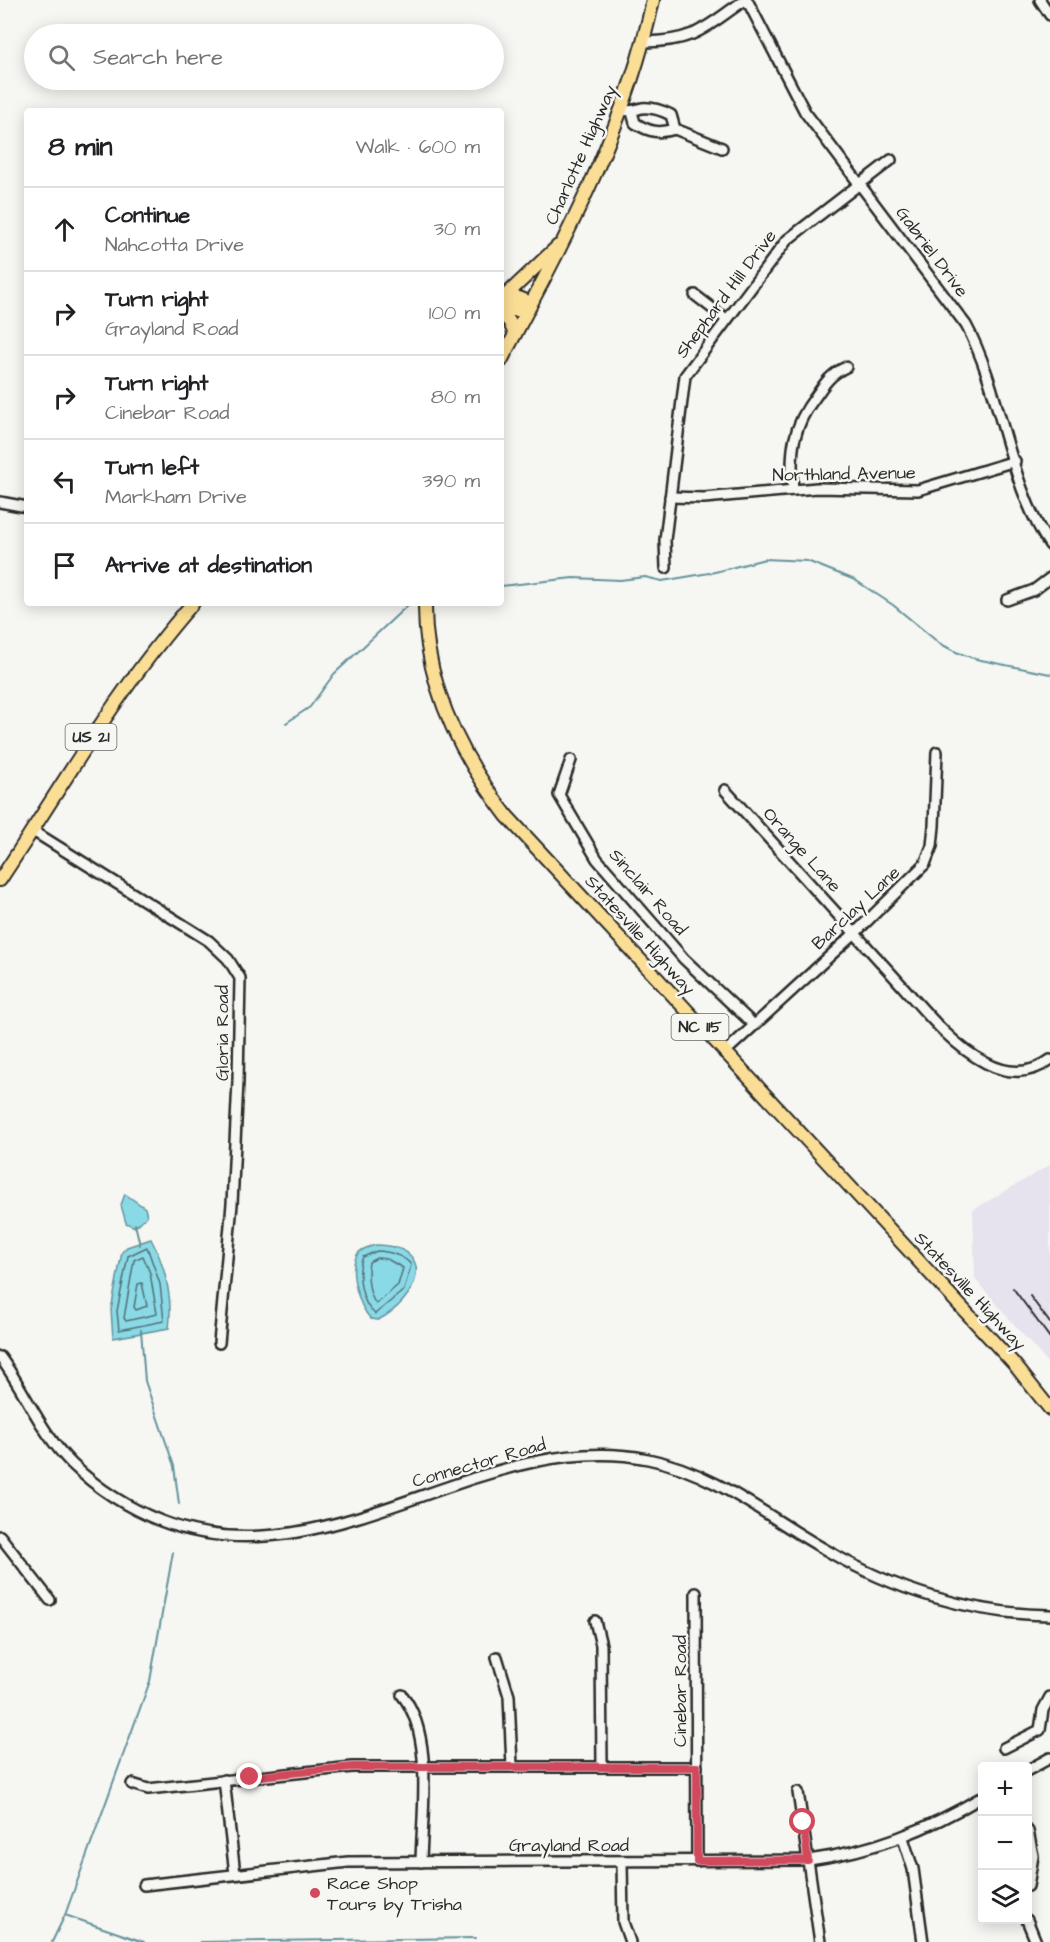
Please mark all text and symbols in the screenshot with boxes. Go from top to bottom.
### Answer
search box [24,24,504,90]
icon: search [45,41,78,74]
text: Search here [93,42,223,73]
street label: Charlotte Highway [539,81,624,229]
text: 8 min [48,129,112,165]
text: Walk · 600 m [355,133,480,161]
text: Continue [105,200,190,231]
street label: Gabriel Drive [890,202,975,303]
icon: ahead [48,213,81,246]
text: 30 m [434,215,480,243]
street label: Shephard Hill Drive [670,225,783,363]
text: Nahcotta Drive [105,231,244,259]
text: Turn right [105,284,208,315]
icon: right [48,297,81,330]
text: 100 m [429,299,480,327]
text: Grayland Road [105,315,239,343]
text: Turn right [105,368,208,399]
icon: right [48,381,81,414]
text: 80 m [431,383,480,411]
text: Cinebar Road [105,399,229,427]
text: Turn left [105,452,199,483]
street label: Northland Avenue [772,460,916,488]
icon: left [48,465,81,498]
text: 390 m [422,467,480,495]
text: Markham Drive [105,483,247,511]
icon: arrive [48,549,81,582]
text: Arrive at destination [105,550,312,581]
road number: US 21 [66,724,116,750]
street label: Orange Lane [756,802,847,899]
street label: Sinclair Road [603,843,693,941]
street label: Barclay Lane [806,860,907,956]
street label: Statesville Highway [578,869,701,1001]
street label: Gloria Road [210,985,235,1081]
road number: NC 115 [672,1014,728,1040]
street label: Statesville Highway [908,1226,1032,1357]
street label: Connector Road [409,1432,549,1494]
street label: Cinebar Road [668,1635,693,1747]
map controls [978,1762,1032,1924]
button: + [978,1762,1032,1816]
route end [236,1763,262,1789]
route start [789,1808,815,1834]
button: − [978,1816,1032,1870]
street label: Grayland Road [509,1833,629,1859]
button: layers [978,1870,1032,1924]
place label: Race Shop Tours by Trisha [327,1871,462,1918]
marker: Race Shop Tours by Trisha [308,1886,322,1900]

